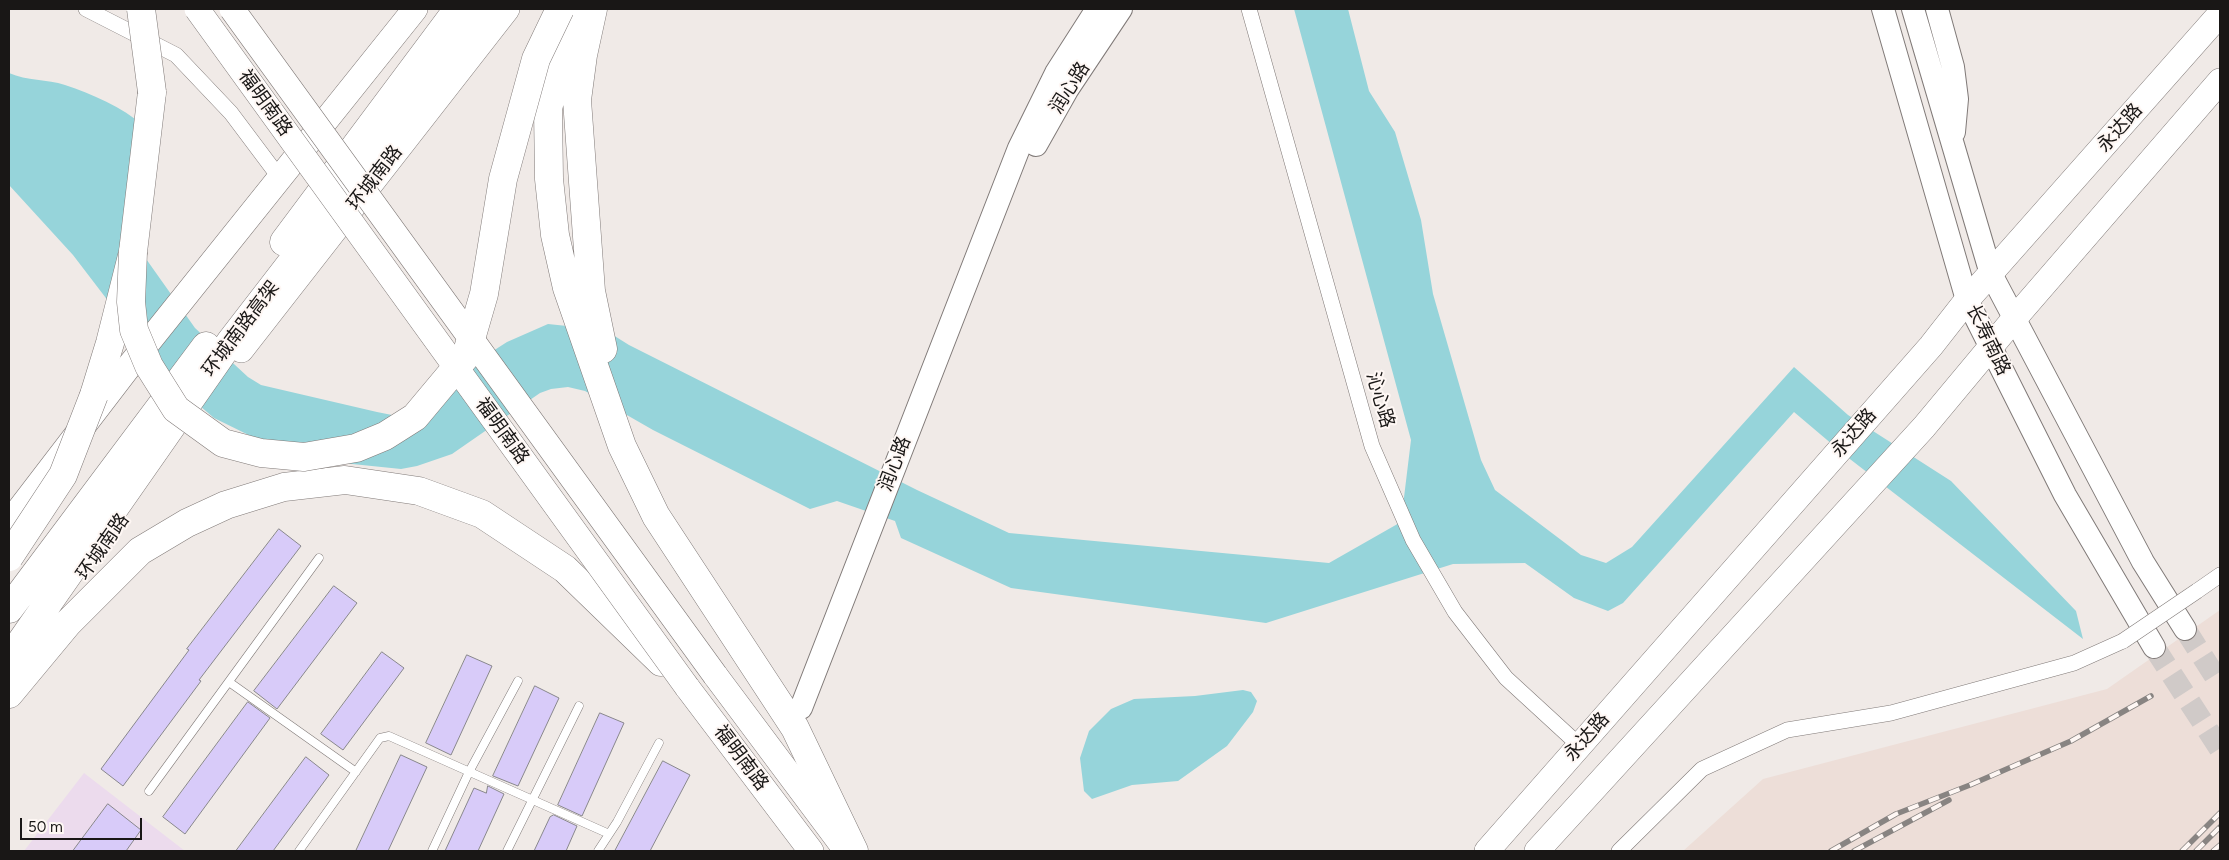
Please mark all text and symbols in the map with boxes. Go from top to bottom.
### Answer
street label: 润心路 [1045,58,1095,118]
street label: 福明南路 [233,66,297,140]
street label: 永达路 [2093,99,2147,157]
street label: 环城南路 [343,141,407,215]
street label: 环城南路高架 [198,277,284,381]
street label: 长寿南路 [1961,301,2015,379]
street label: 沁心路 [1361,369,1399,431]
street label: 福明南路 [470,394,534,468]
street label: 永达路 [1827,404,1881,462]
street label: 润心路 [874,433,916,495]
street label: 环城南路 [72,509,134,585]
street label: 永达路 [1560,708,1614,766]
street label: 福明南路 [709,721,773,795]
scale bar [22,808,145,840]
text: 50 m [28,818,63,836]

